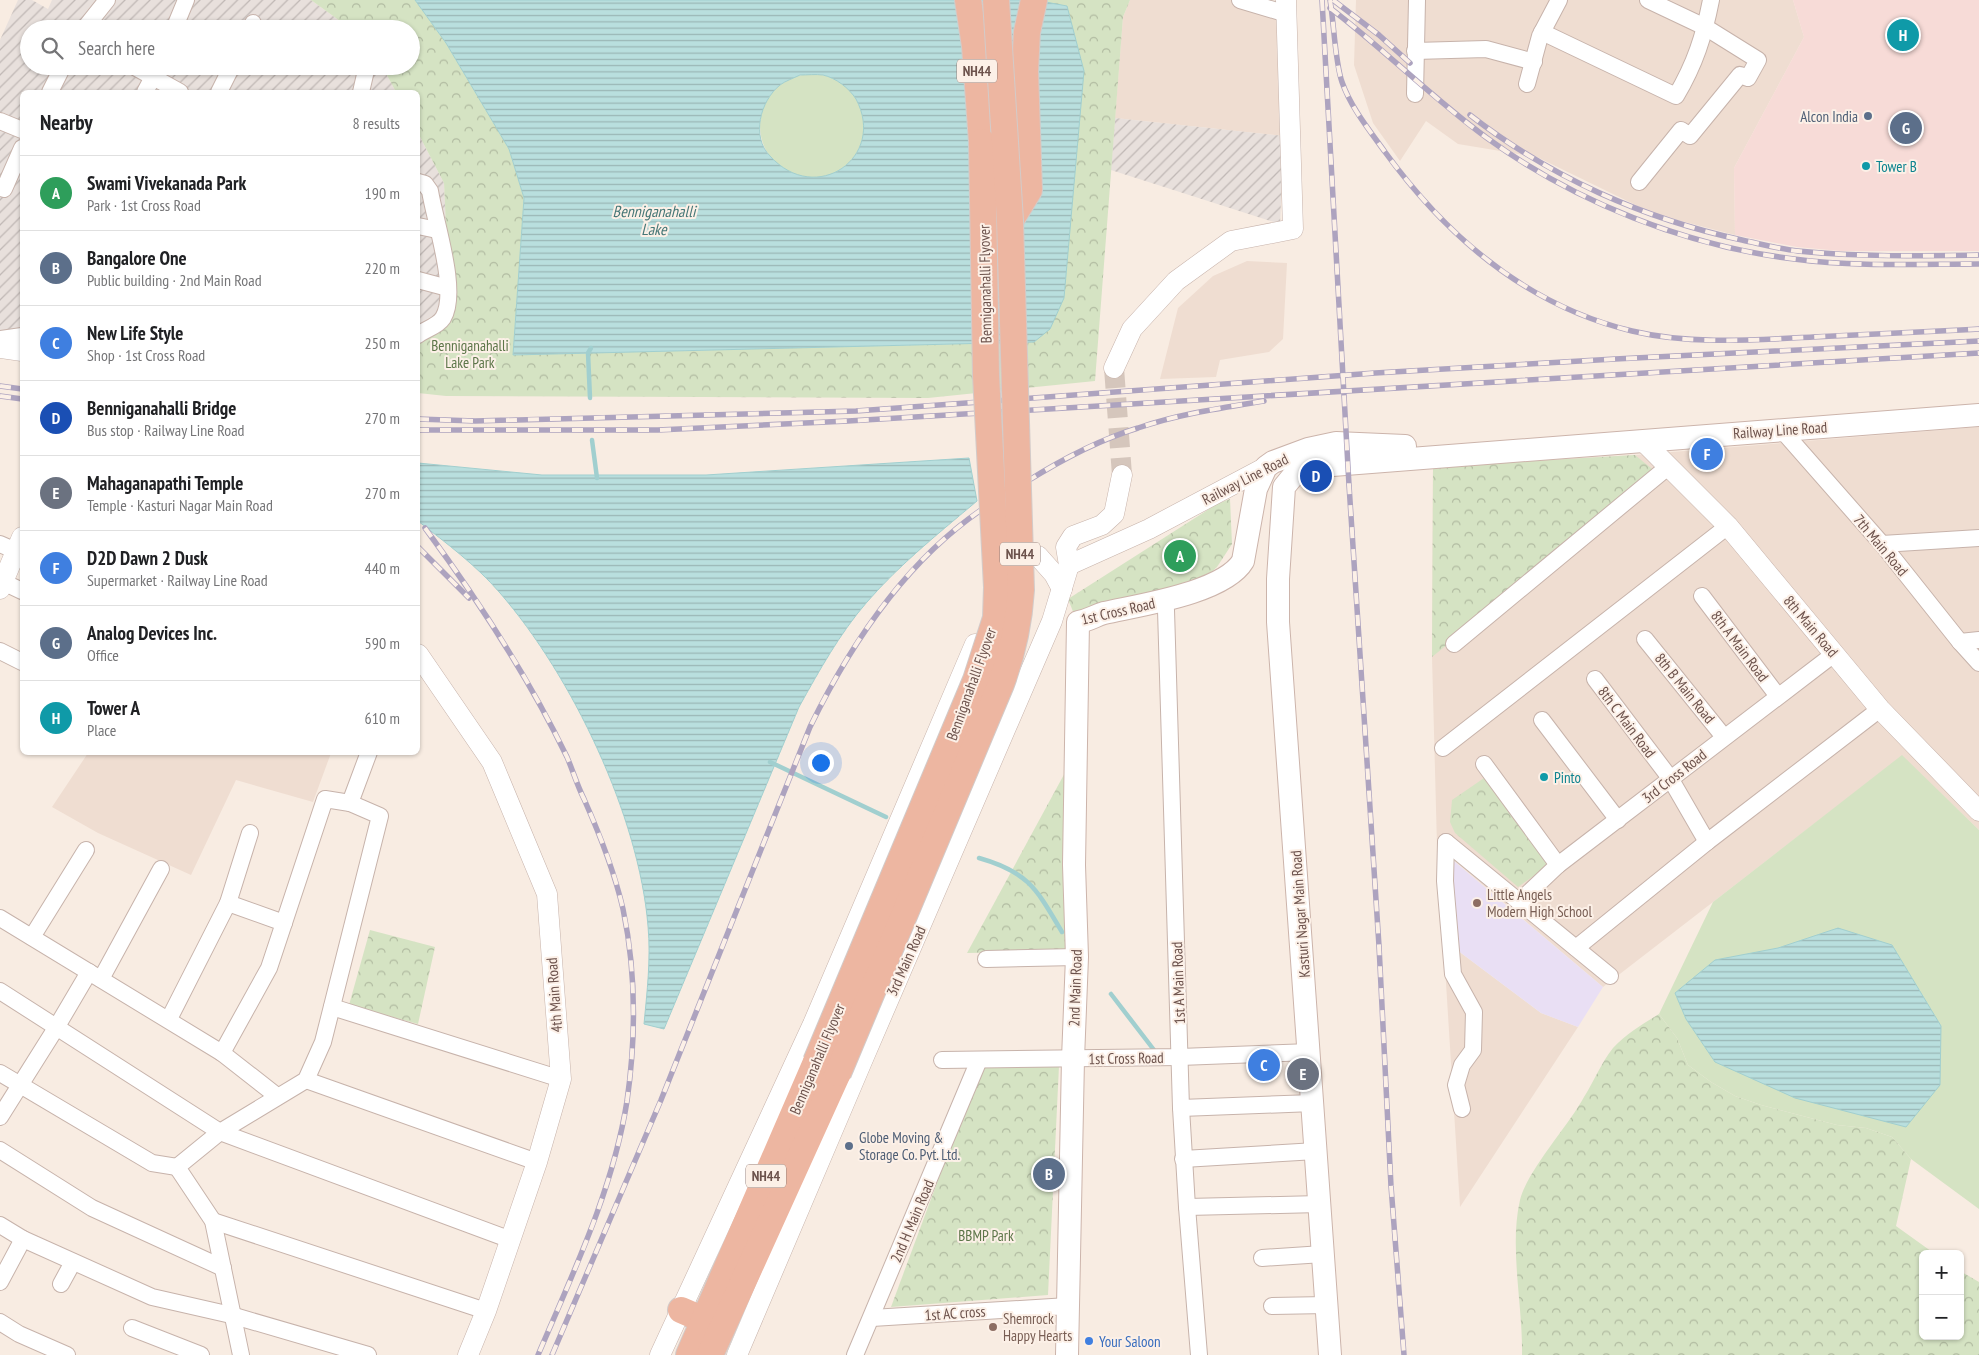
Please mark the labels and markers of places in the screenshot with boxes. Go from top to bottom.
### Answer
pin: H [1887,16,1919,54]
place label: Alcon India [1800,107,1858,126]
pin: G [1890,109,1922,147]
marker: Alcon India [1862,110,1874,122]
place label: Tower B [1876,157,1917,176]
marker: Tower B [1860,160,1872,172]
pin: F [1691,435,1723,473]
pin: D [1300,457,1332,495]
pin: A [1164,537,1196,575]
place label: Pinto [1554,768,1581,787]
marker: Pinto [1538,771,1550,783]
place label: Little Angels Modern High School [1487,885,1592,921]
marker: Little Angels Modern High School [1471,897,1483,909]
pin: C [1248,1046,1280,1084]
pin: E [1287,1055,1319,1093]
place label: Globe Moving & Storage Co. Pvt. Ltd. [859,1128,961,1164]
marker: Globe Moving & Storage Co. Pvt. Ltd. [843,1140,855,1152]
pin: B [1033,1155,1065,1193]
place label: Shemrock Happy Hearts [1003,1309,1072,1345]
marker: Shemrock Happy Hearts [987,1321,999,1333]
place label: Your Saloon [1099,1332,1161,1351]
marker: Your Saloon [1083,1335,1095,1347]

